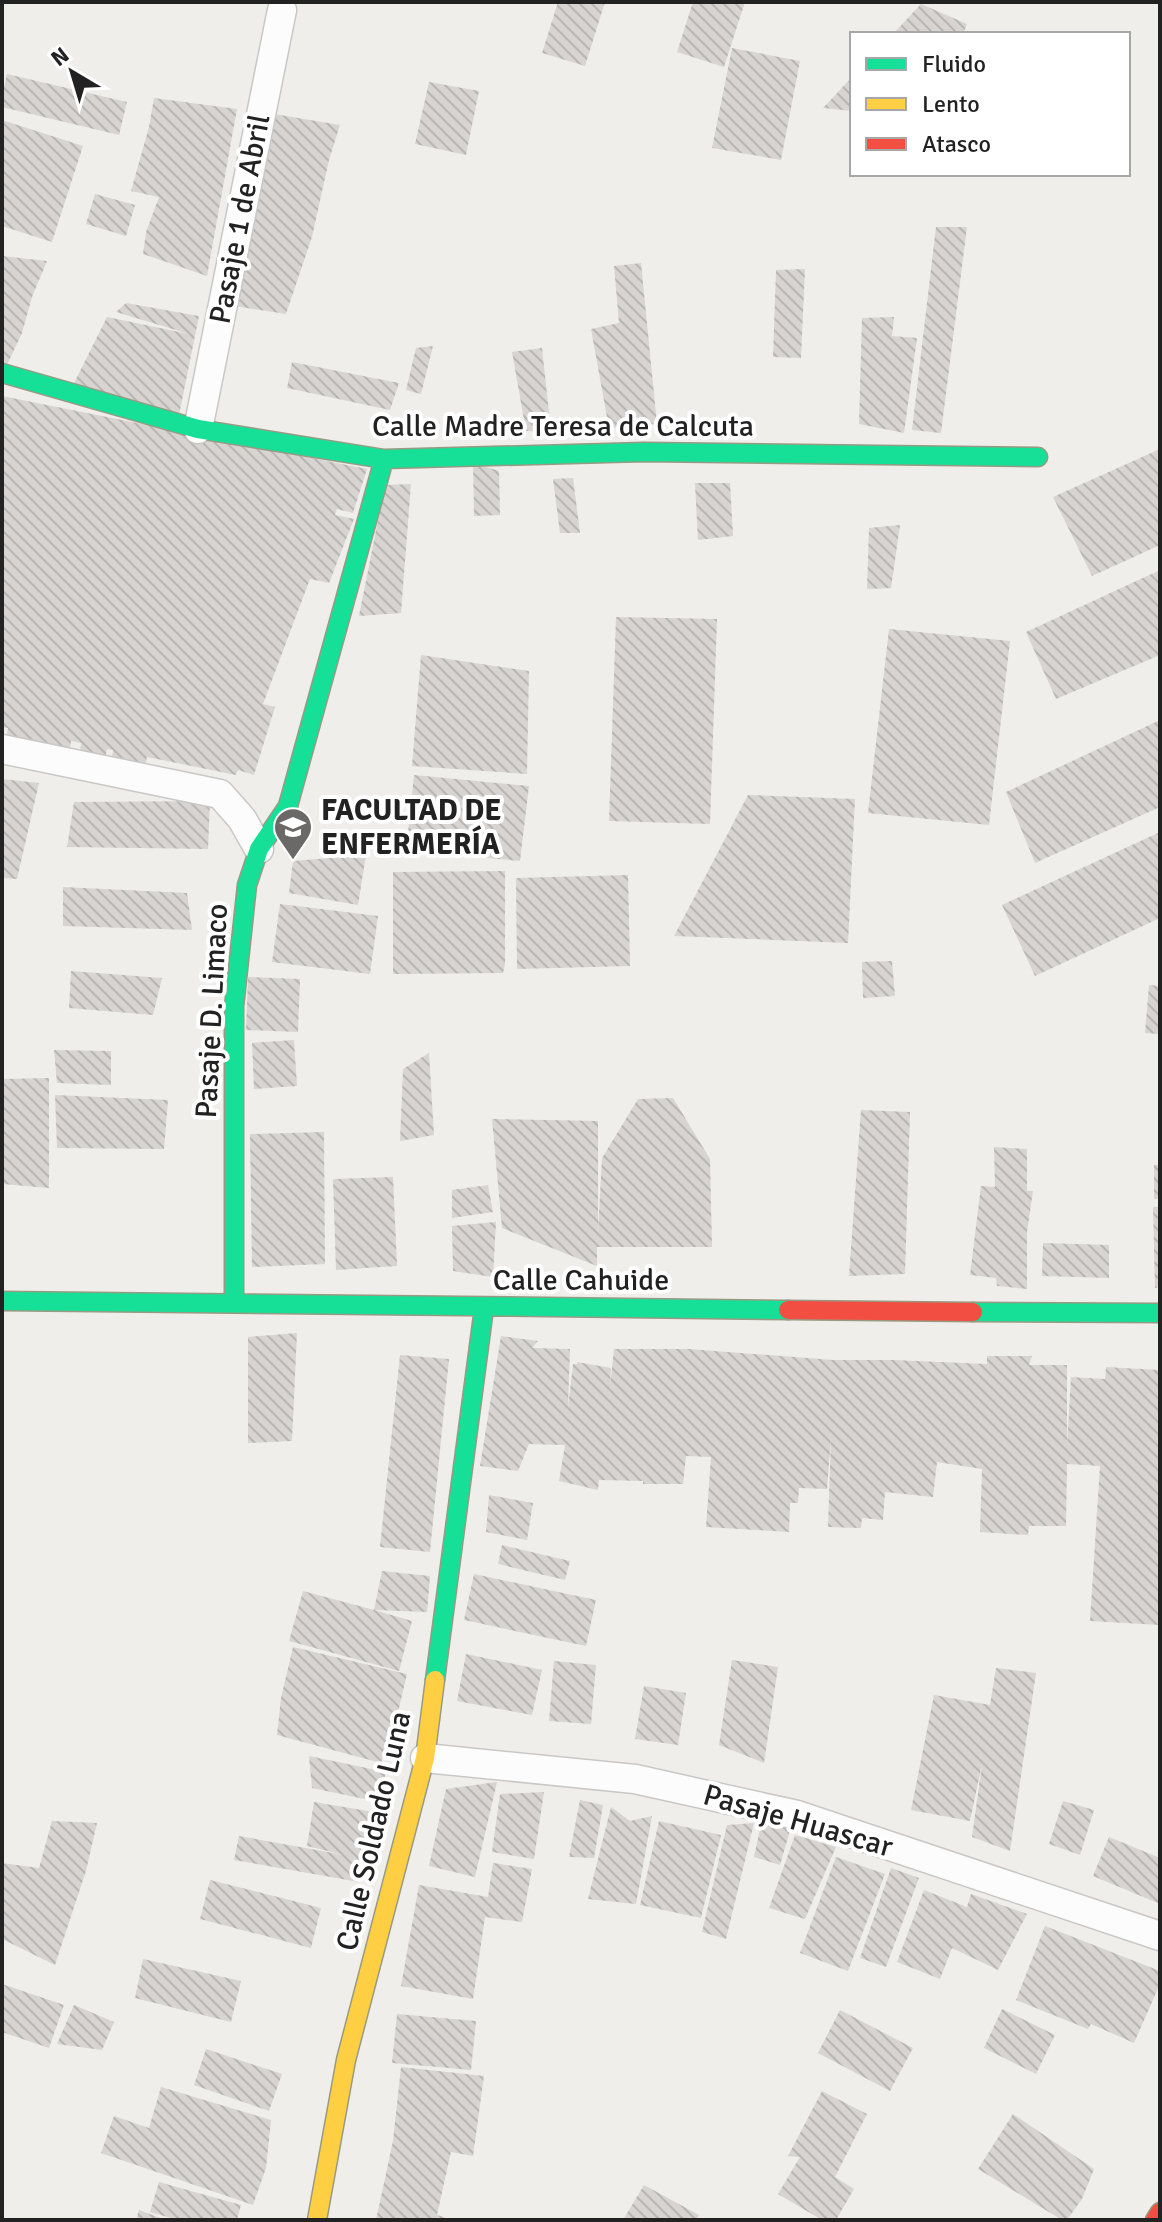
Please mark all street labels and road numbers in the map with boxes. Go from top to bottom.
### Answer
street label: Pasaje 1 de Abril [202,111,278,327]
street label: Calle Madre Teresa de Calcuta [372,408,754,445]
street label: Pasaje D. Limaco [188,903,236,1119]
street label: Calle Cahuide [493,1262,669,1299]
street label: Calle Soldado Luna [328,1708,420,1954]
street label: Pasaje Huascar [699,1776,897,1866]

